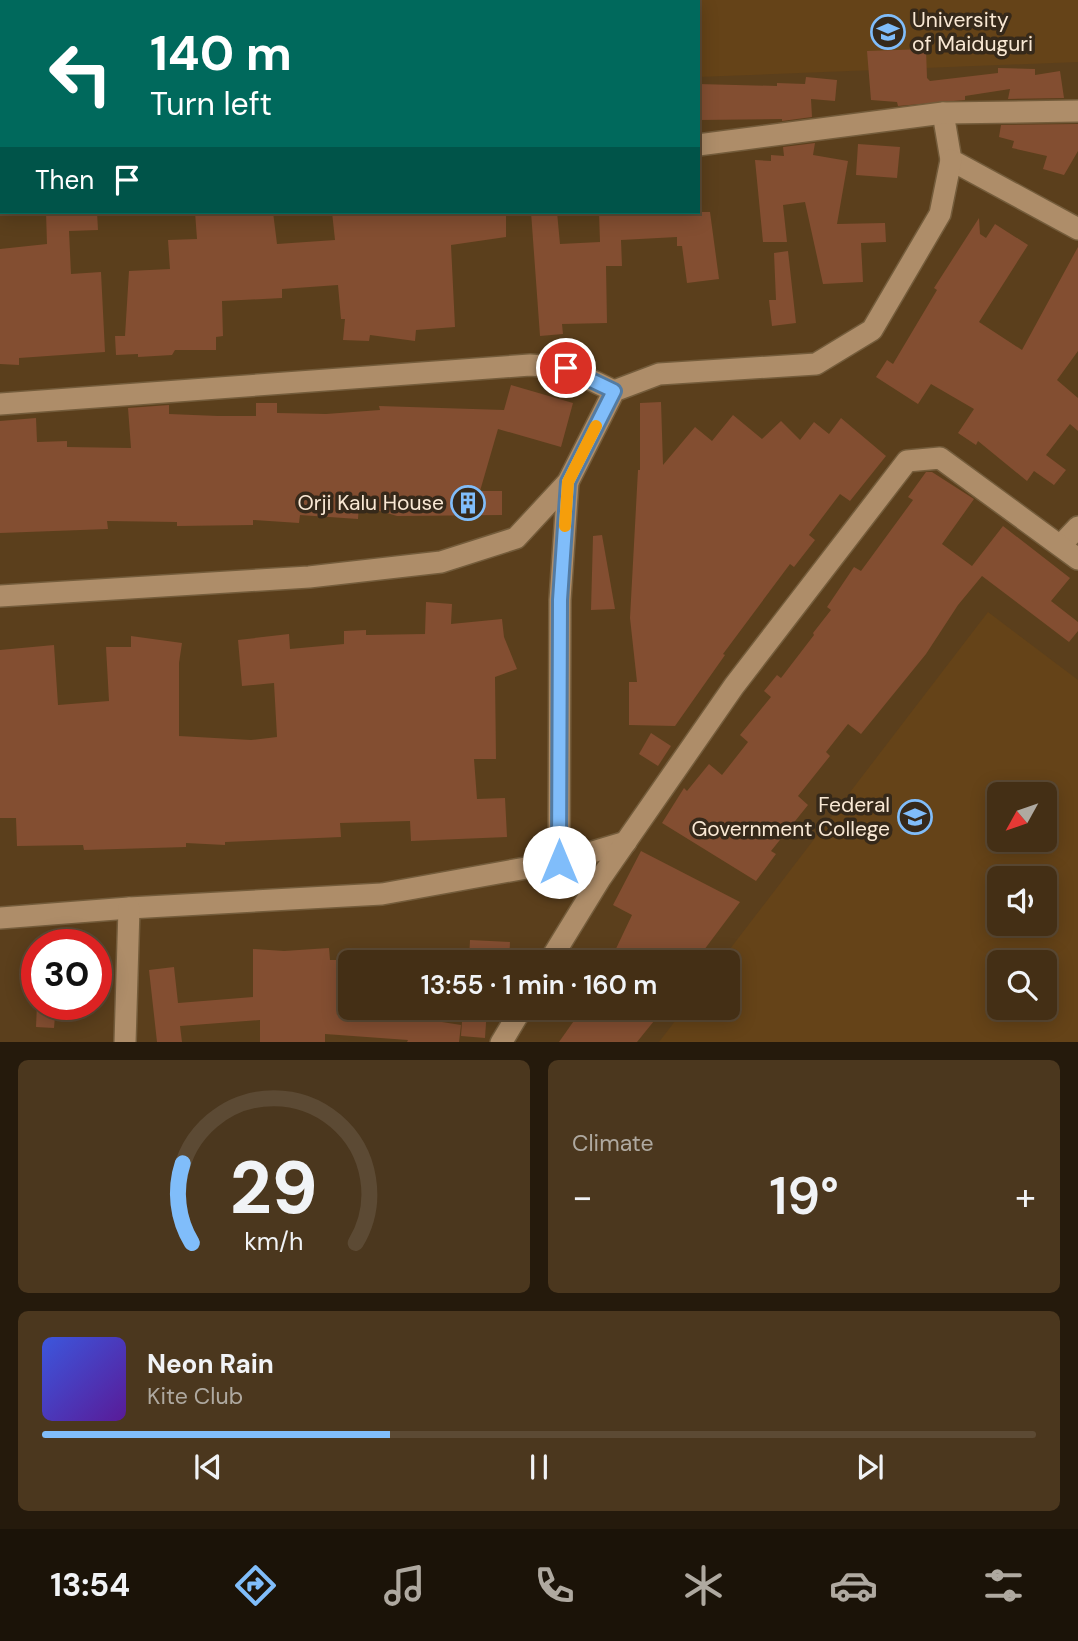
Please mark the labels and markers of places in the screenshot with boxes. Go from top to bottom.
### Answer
place label: University of Maiduguri [912,6,1033,58]
school or university icon: University of Maiduguri [869,13,907,51]
pin [536,338,596,398]
building icon: Orji Kalu House [449,484,487,522]
place label: Orji Kalu House [297,489,444,517]
place label: Federal Government College [691,791,890,843]
school or university icon: Federal Government College [896,798,934,836]

